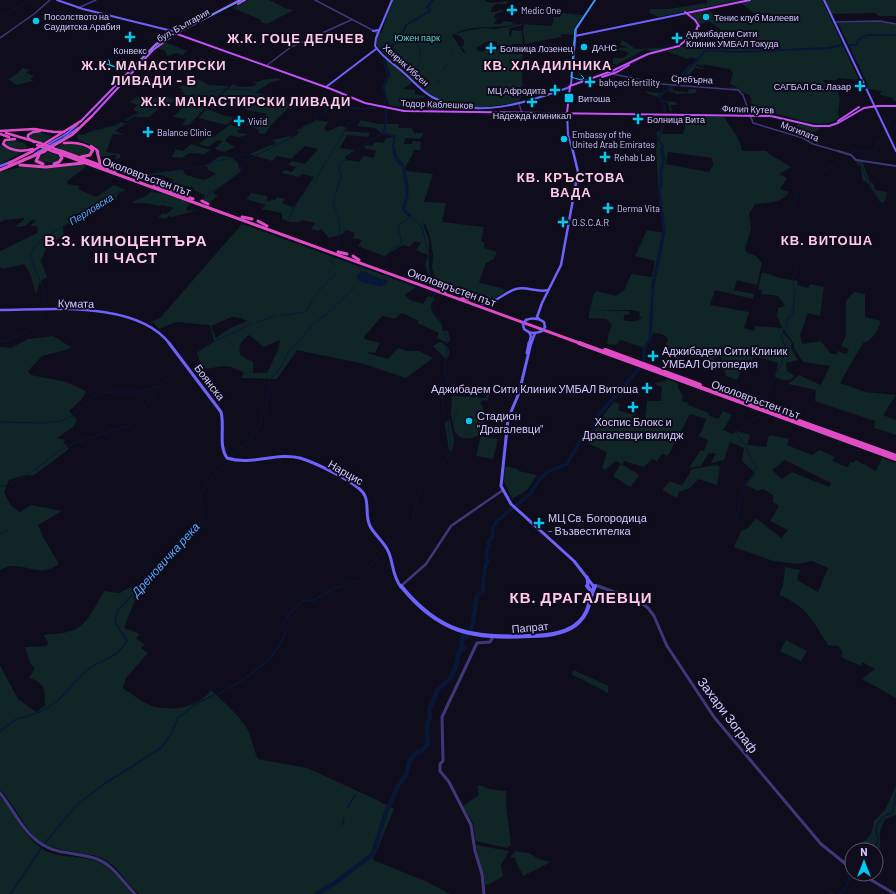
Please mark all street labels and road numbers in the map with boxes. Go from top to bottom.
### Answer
street label: бул. България [155,6,211,44]
street label: Хенрик Ибсен [381,42,431,88]
street label: Сребърна [671,72,713,86]
street label: Тодор Каблешков [400,97,474,111]
street label: Филип Кутев [722,103,775,115]
street label: Могилата [779,119,821,143]
street label: Околовръстен път [101,154,193,198]
street label: Околовръстен път [406,265,498,309]
street label: Кумата [58,296,95,310]
street label: Боянска [192,361,228,403]
street label: Околовръстен път [710,377,802,421]
street label: Нарцис [326,457,366,487]
street label: Папрат [511,619,549,635]
street label: Захари Зограф [694,674,762,756]

